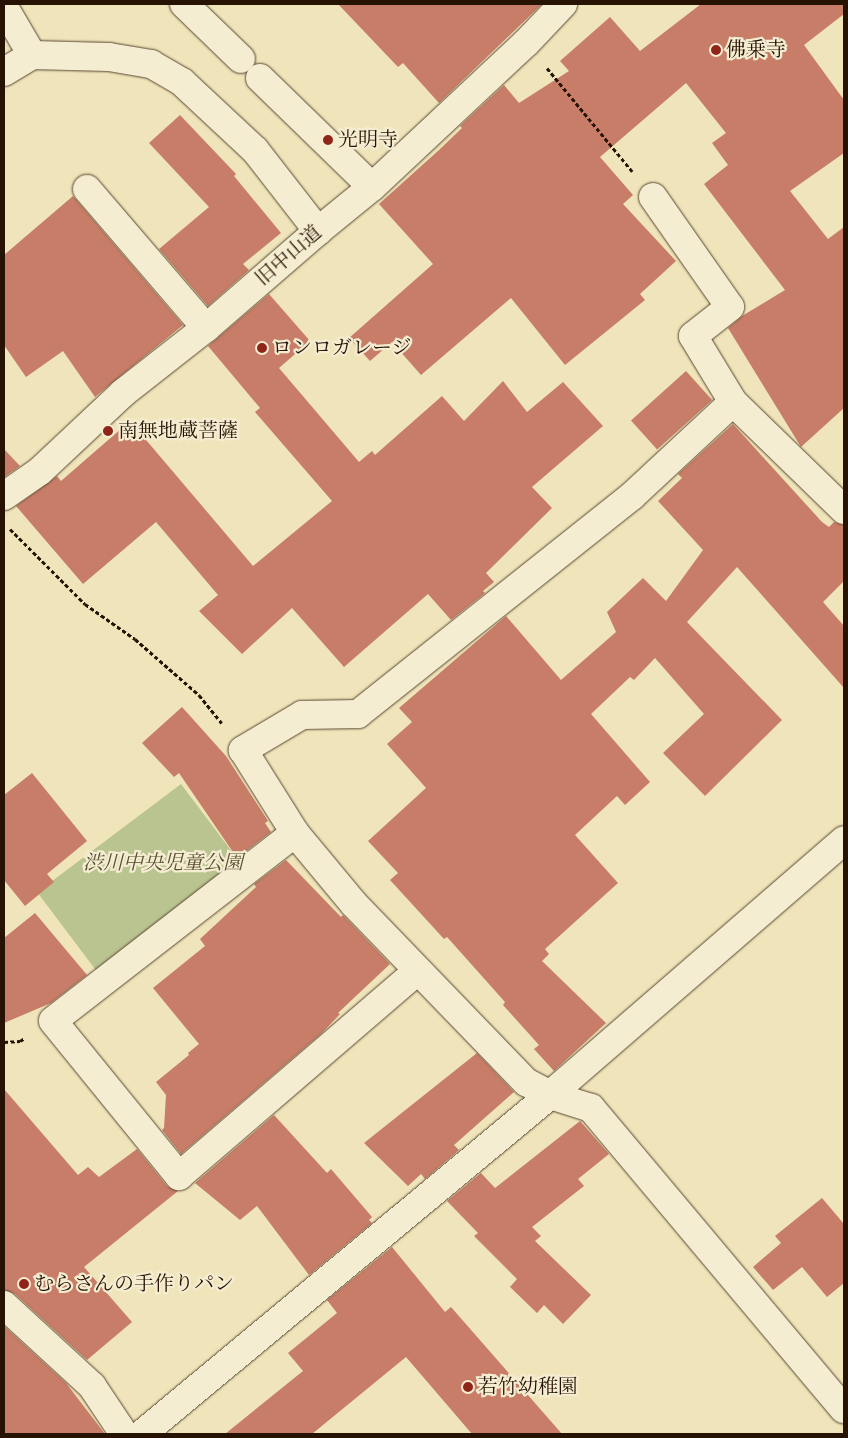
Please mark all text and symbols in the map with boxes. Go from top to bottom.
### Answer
place label: 佛乗寺 [726,38,786,62]
marker: 佛乗寺 [710,44,722,56]
place label: 光明寺 [338,128,398,152]
marker: 光明寺 [322,134,334,146]
street label: 旧中山道 [251,221,327,291]
place label: ロンロガレージ [272,336,412,360]
marker: ロンロガレージ [256,342,268,354]
place label: 南無地蔵菩薩 [118,419,238,443]
marker: 南無地蔵菩薩 [102,425,114,437]
park label: 渋川中央児童公園 [83,851,243,875]
place label: むらさんの手作りパン [34,1272,234,1296]
marker: むらさんの手作りパン [18,1278,30,1290]
place label: 若竹幼稚園 [478,1375,578,1399]
marker: 若竹幼稚園 [462,1381,474,1393]

